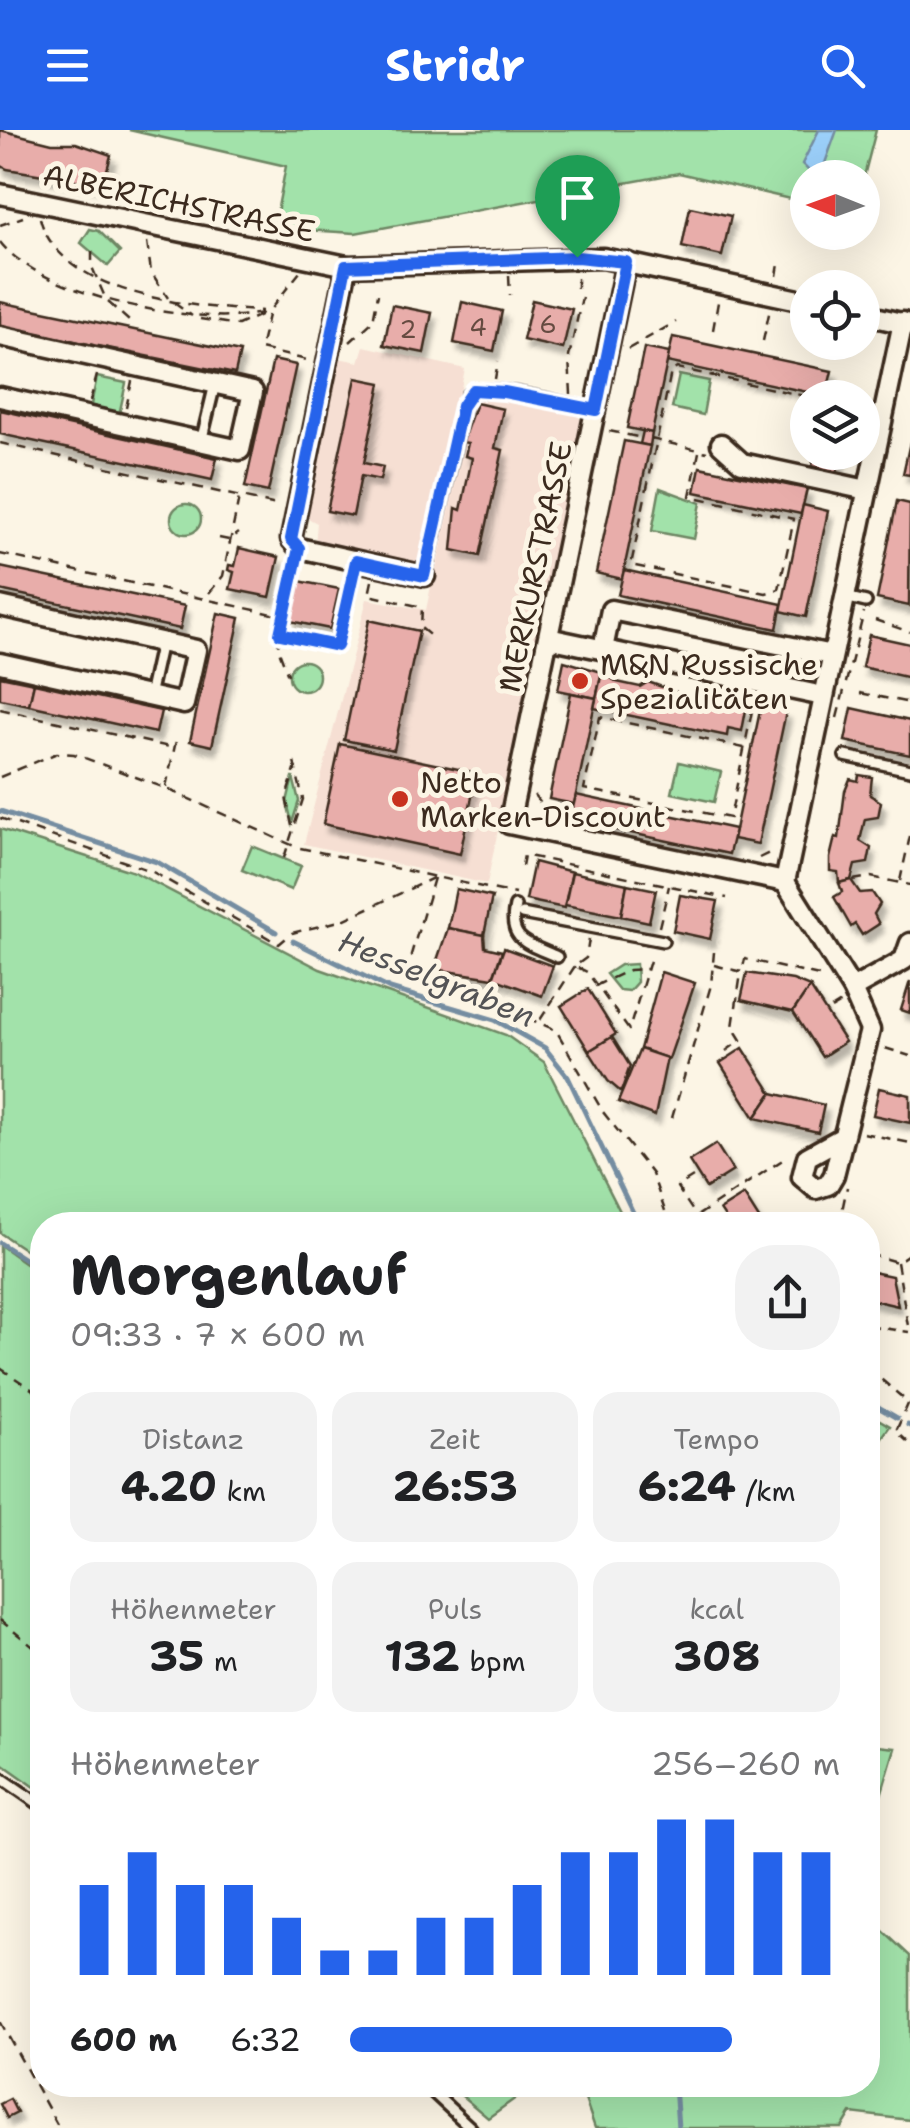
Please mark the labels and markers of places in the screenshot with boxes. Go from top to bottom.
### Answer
pin [535,155,620,258]
place label: M&N Russische Spezialitäten [600,644,818,719]
marker: M&N Russische Spezialitäten [569,670,591,692]
place label: Netto Marken-Discount [420,762,666,837]
marker: Netto Marken-Discount [389,788,411,810]

